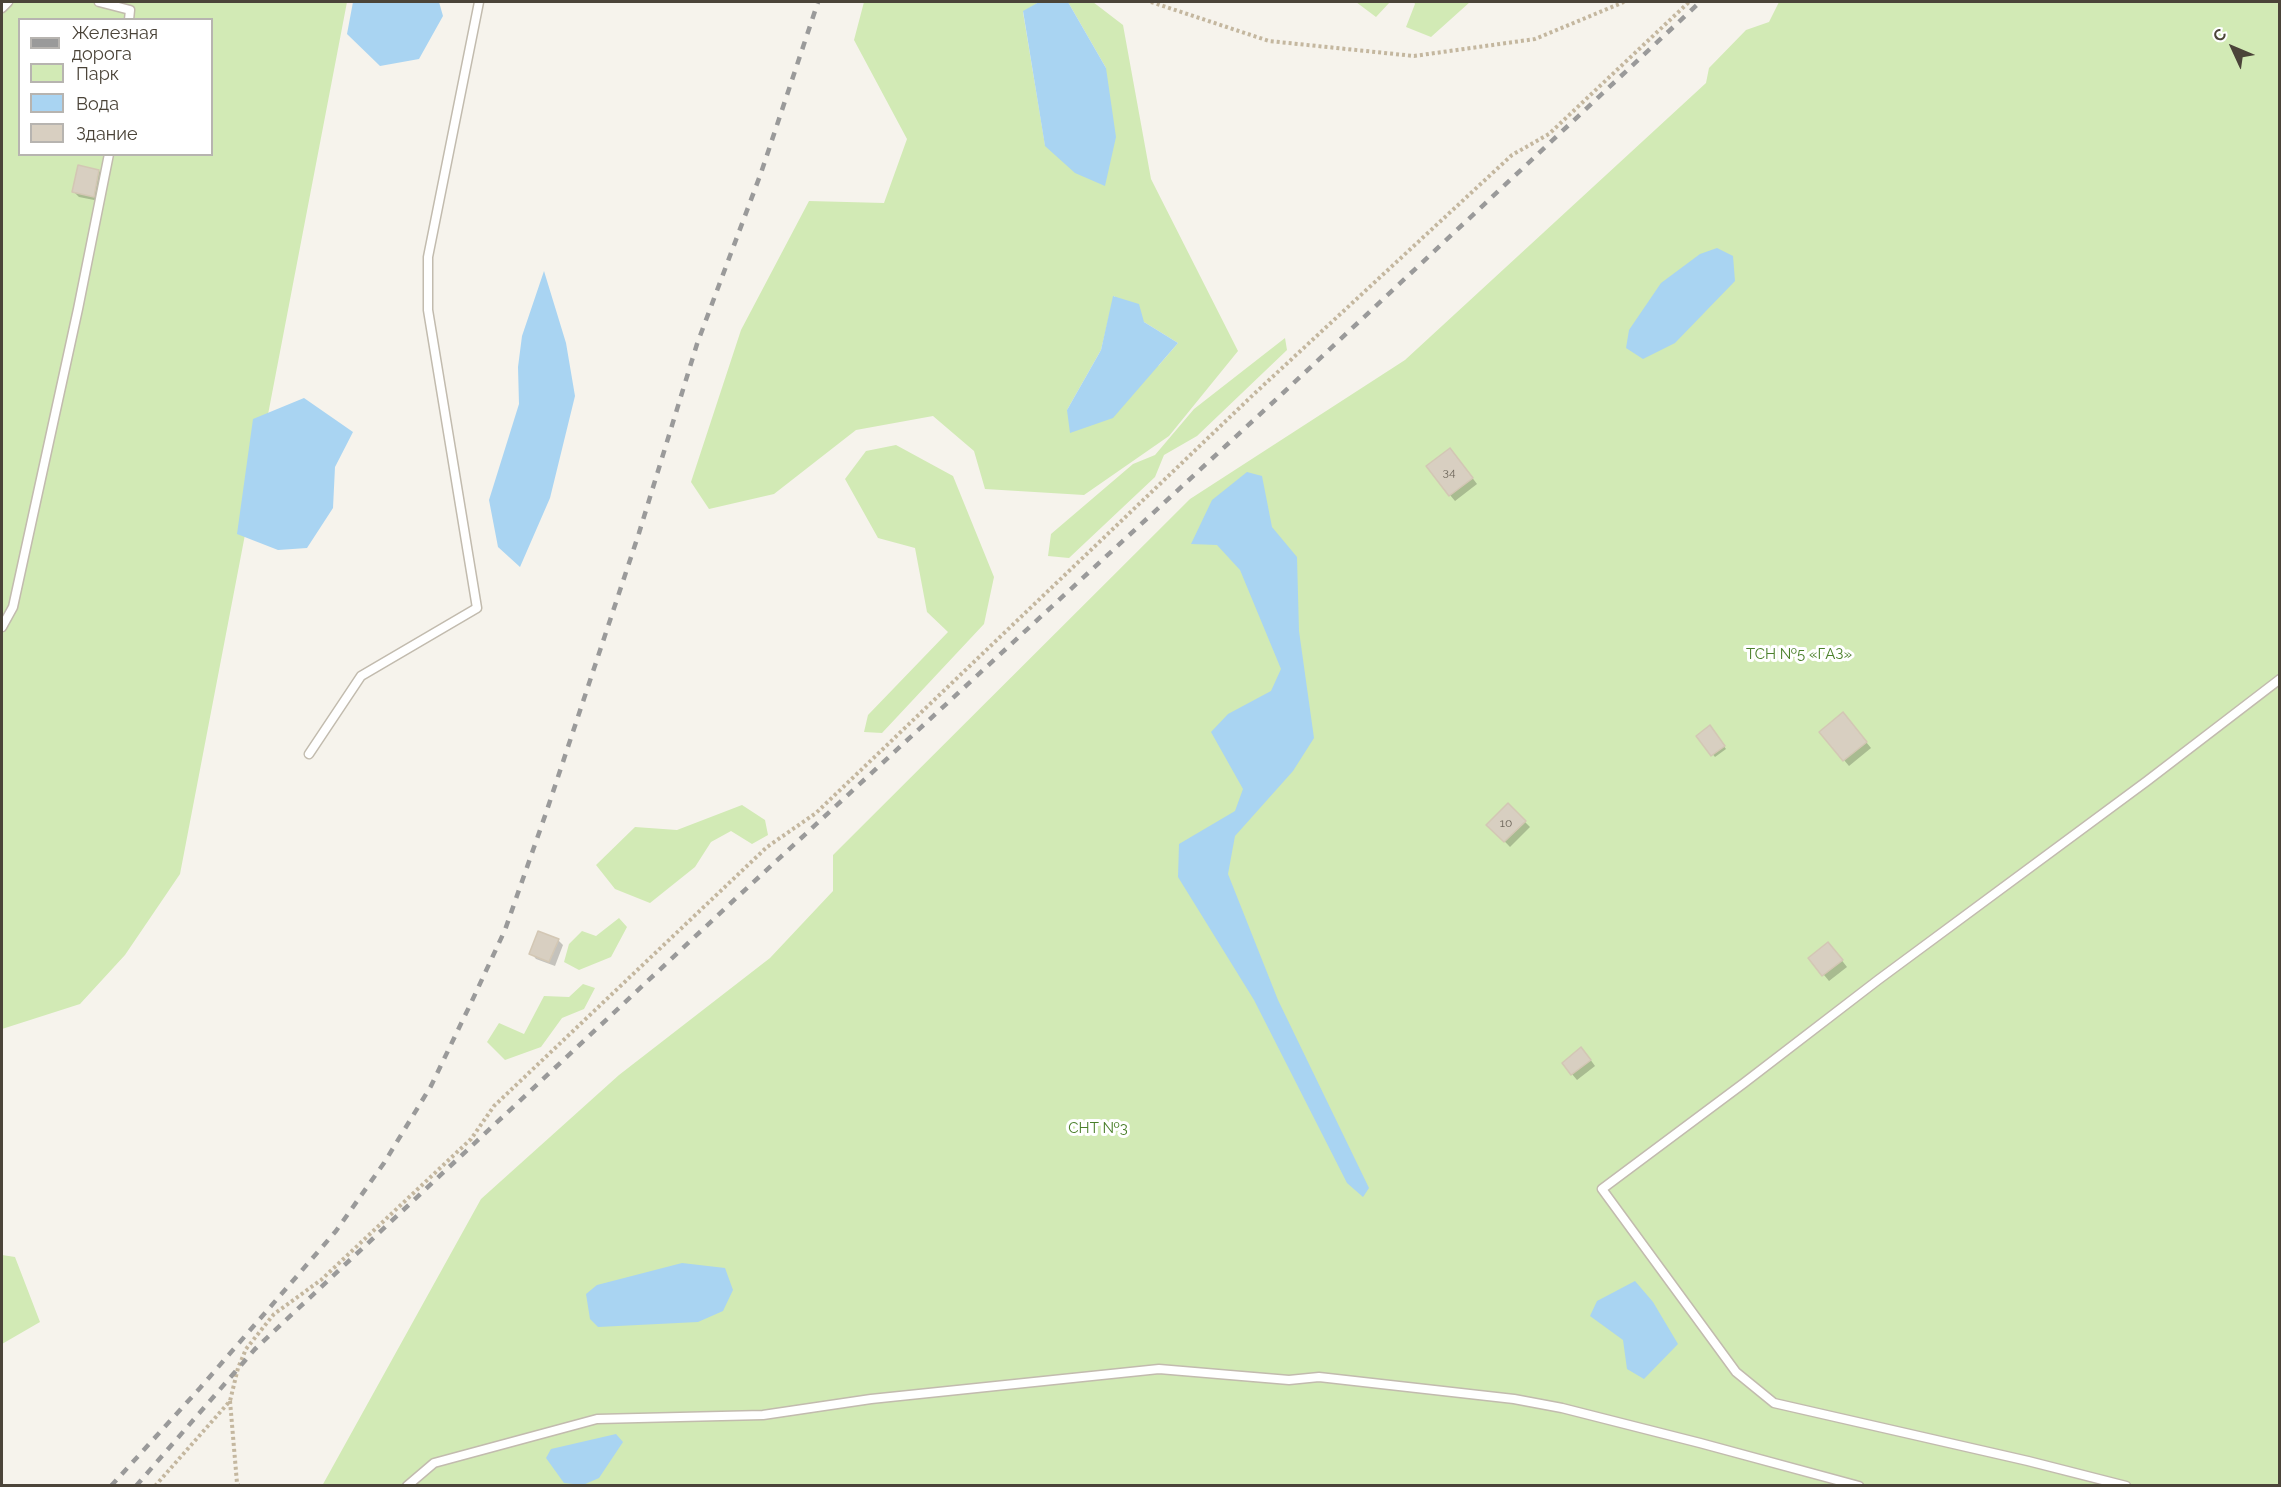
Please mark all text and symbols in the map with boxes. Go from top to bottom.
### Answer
legend [18,18,213,156]
north arrow [2203,18,2263,78]
text: Железная дорога [72,22,158,64]
text: С [2209,25,2230,46]
text: Парк [76,63,119,84]
text: Вода [76,93,119,114]
text: Здание [76,123,138,144]
house number: 34 [1443,465,1455,479]
park label: ТСН №5 «ГАЗ» [1746,645,1852,663]
house number: 10 [1500,816,1512,830]
park label: СНТ №3 [1068,1119,1128,1137]

